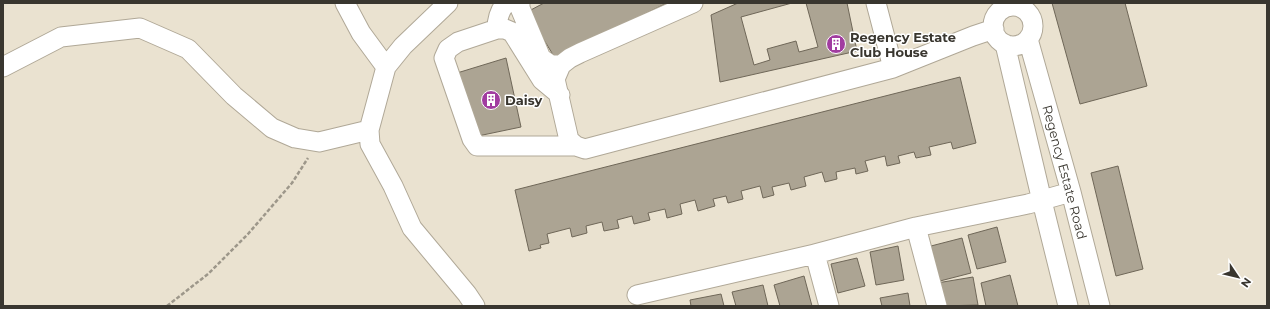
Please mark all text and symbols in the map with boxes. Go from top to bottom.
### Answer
place label: Regency Estate Club House [850,29,956,60]
building icon: Regency Estate Club House [825,33,847,55]
building icon: Daisy [480,89,502,111]
place label: Daisy [505,92,543,108]
street label: Regency Estate Road [1039,103,1091,241]
north arrow [1218,257,1258,297]
text: N [1238,275,1254,290]

